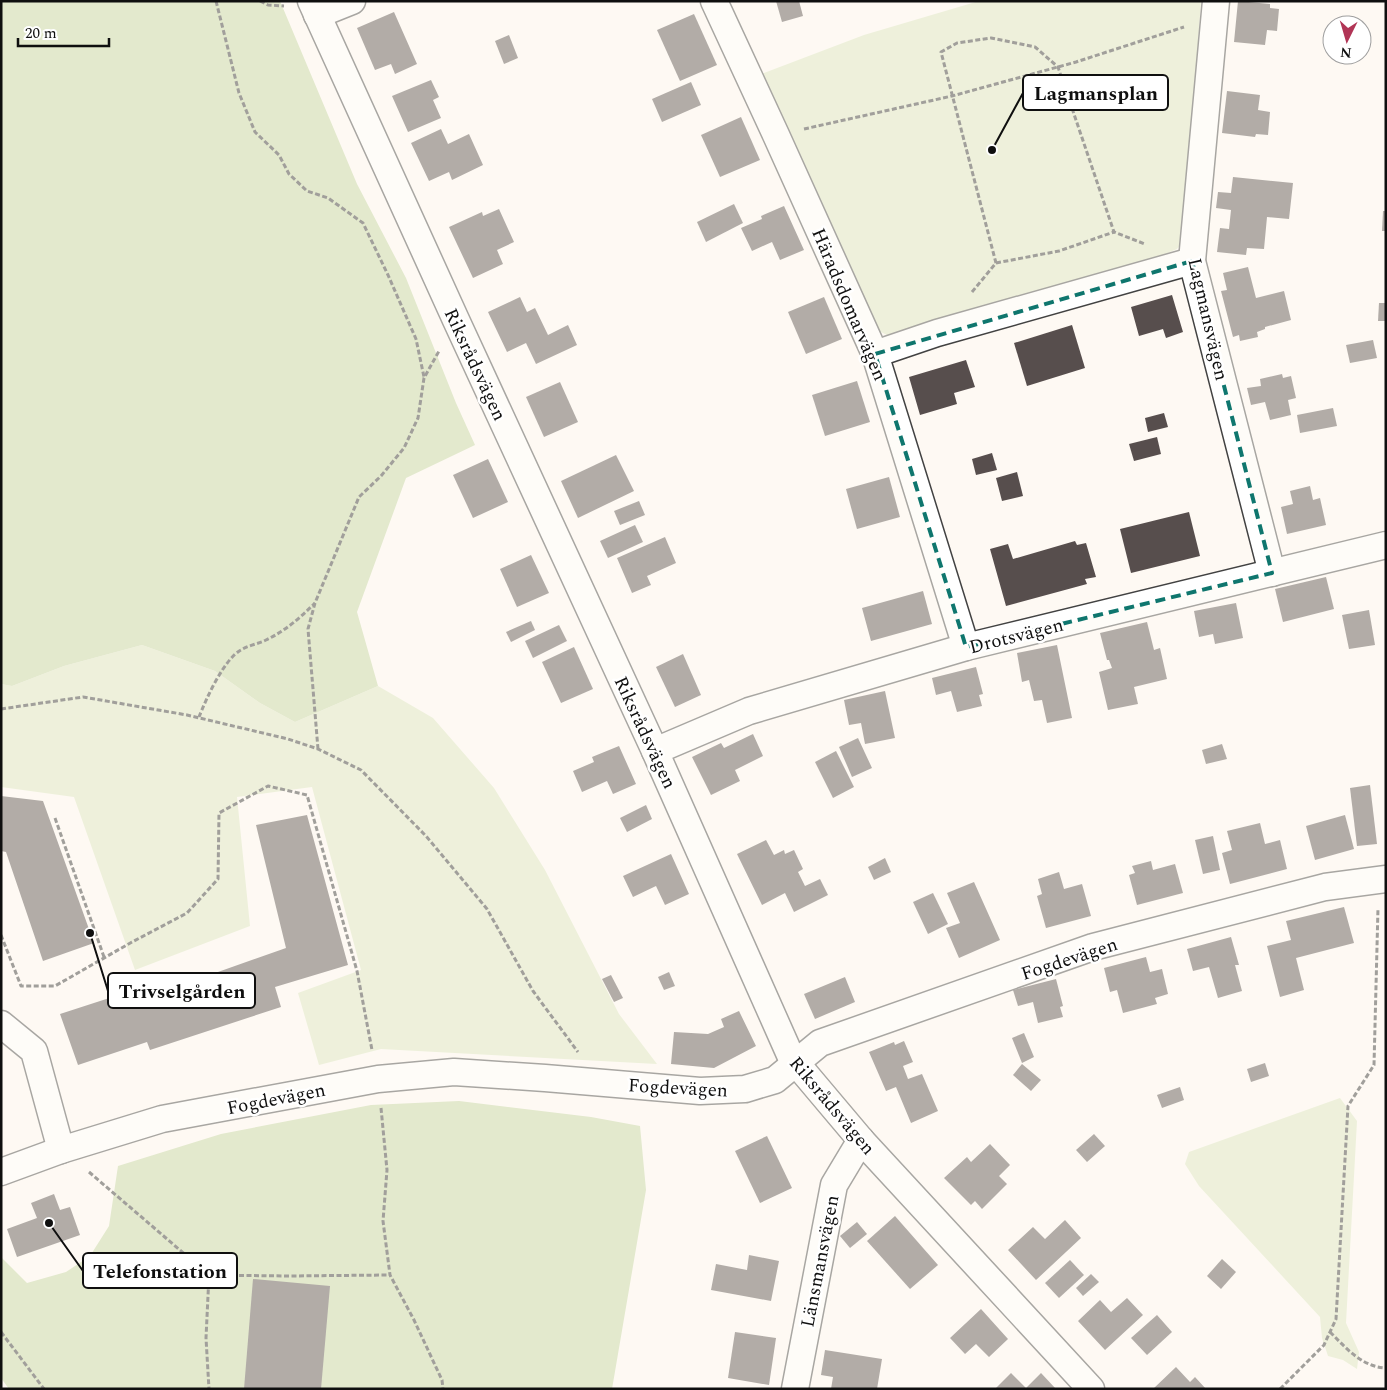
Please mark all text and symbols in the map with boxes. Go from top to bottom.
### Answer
scale bar [18,15,109,47]
north arrow [1322,15,1372,65]
text: 20 m [25,22,57,45]
text: N [1339,41,1353,63]
callout: Lagmansplan [1023,75,1168,110]
text: Lagmansplan [1034,79,1158,109]
street label: Häradsdomarvägen [803,224,894,385]
street label: Lagmansvägen [1179,255,1236,383]
street label: Riksrådsvägen [436,303,513,426]
street label: Drotsvägen [966,611,1067,662]
street label: Riksrådsvägen [606,671,683,794]
street label: Fogdevägen [1017,930,1122,989]
callout: Trivselgården [108,973,255,1008]
text: Trivselgården [119,977,246,1007]
street label: Riksrådsvägen [782,1050,882,1162]
street label: Fogdevägen [627,1071,729,1106]
street label: Fogdevägen [224,1076,328,1123]
street label: Länsmansvägen [793,1193,848,1330]
callout: Telefonstation [83,1253,237,1288]
text: Telefonstation [93,1257,227,1287]

